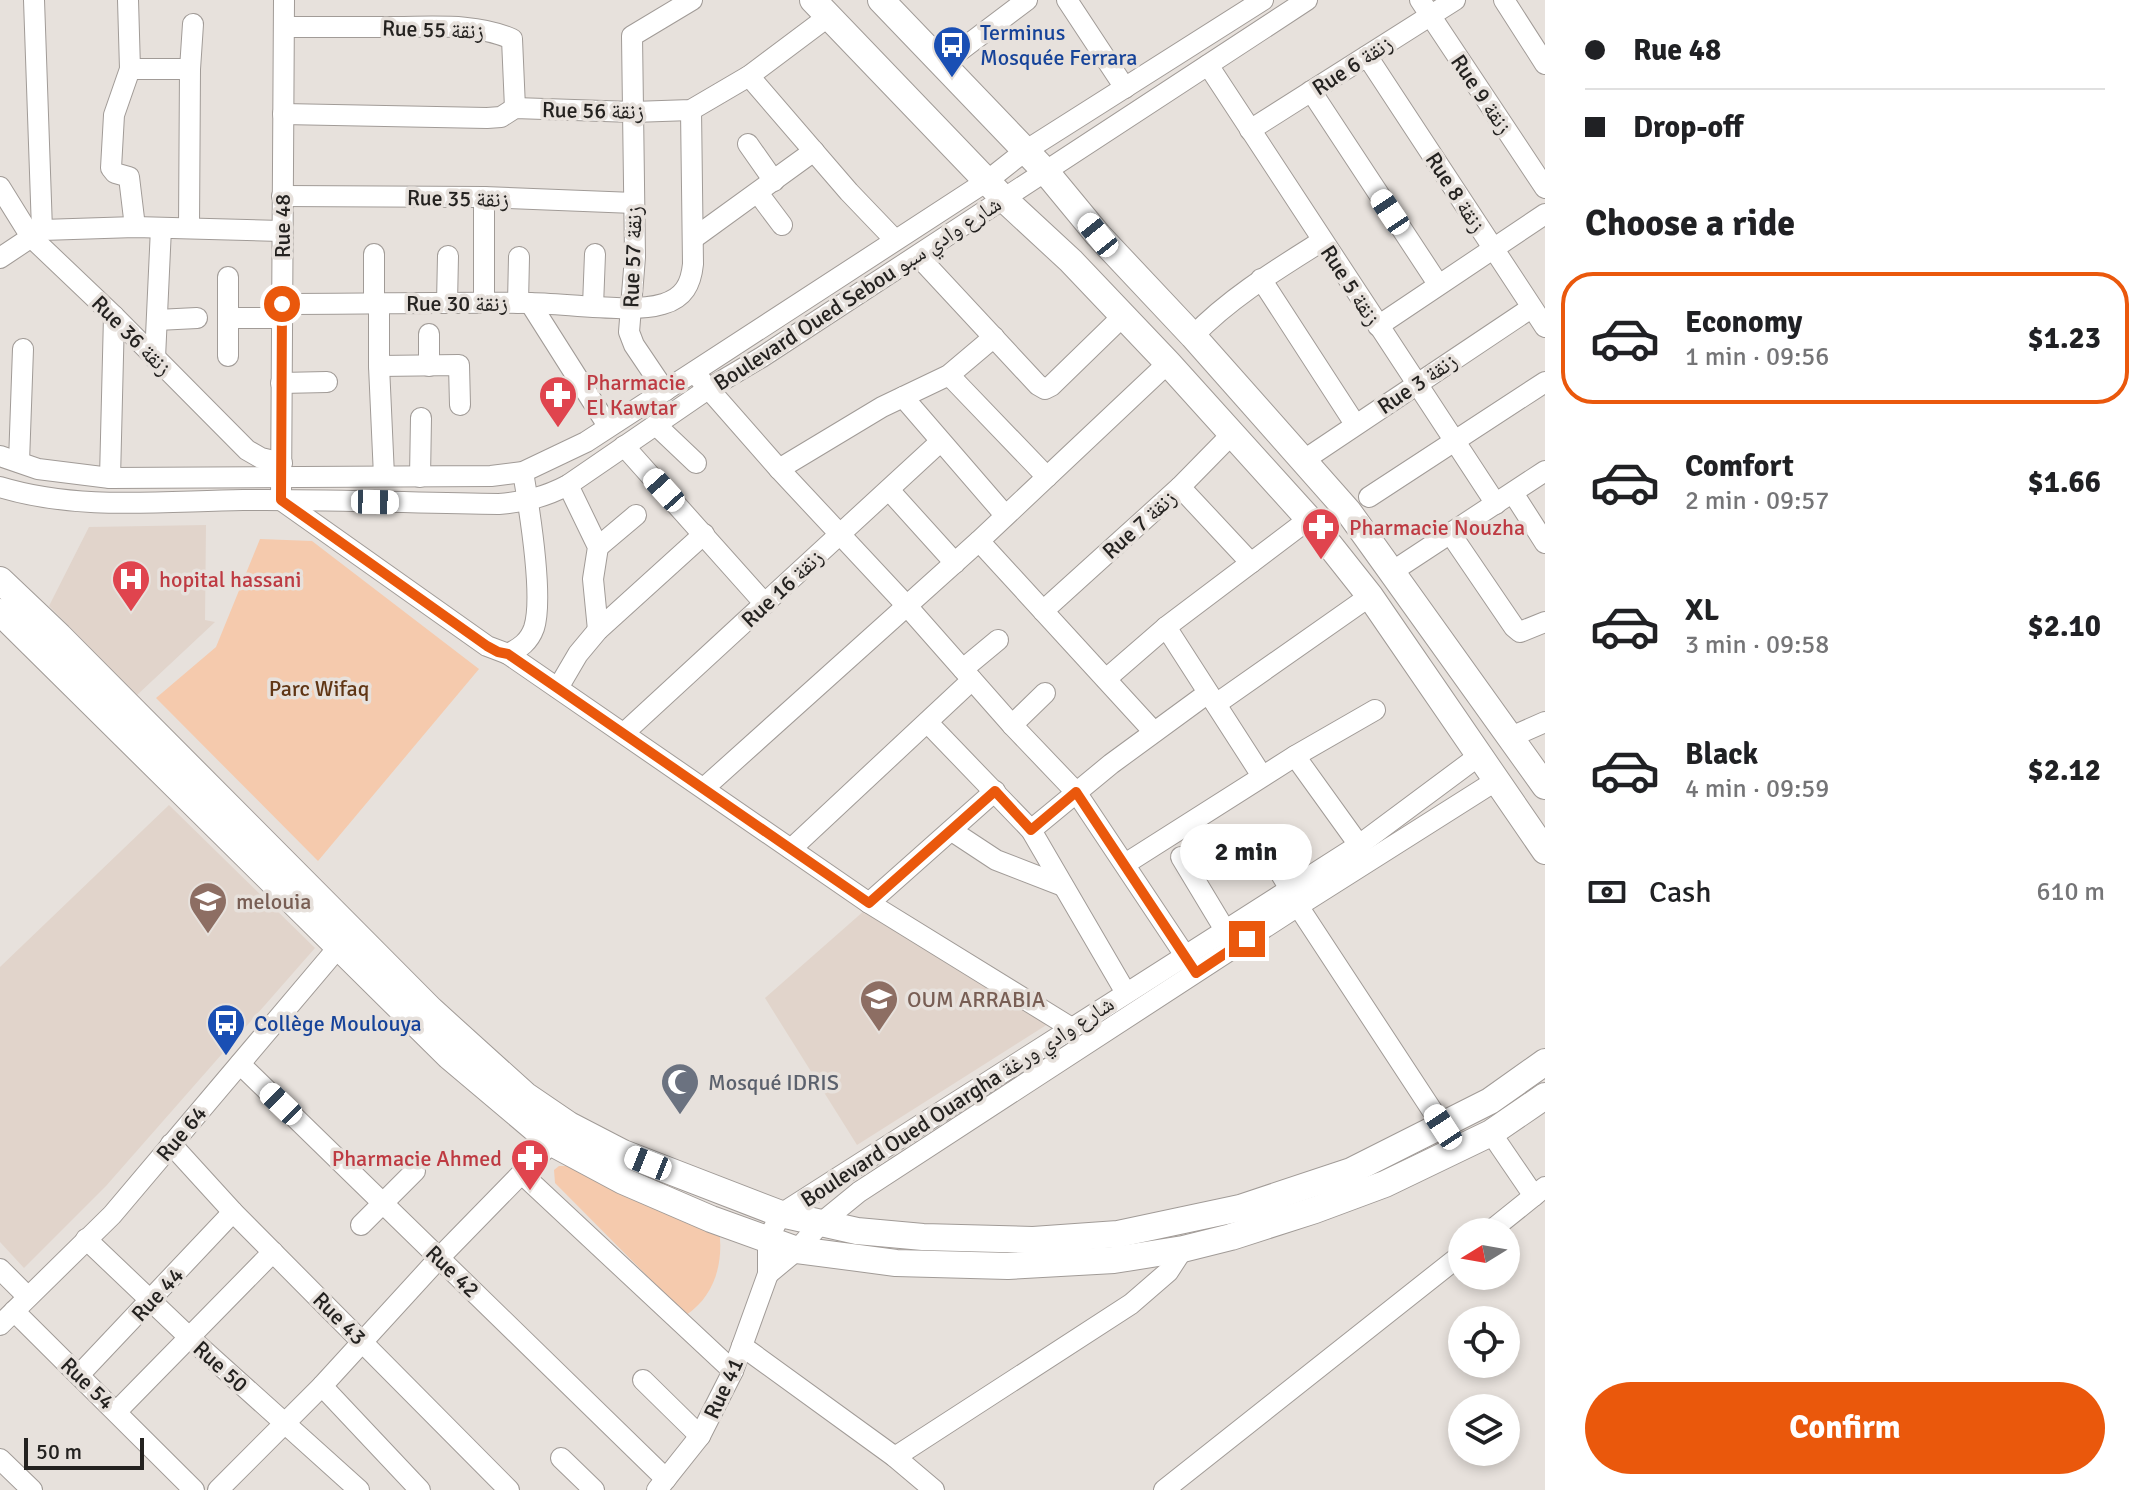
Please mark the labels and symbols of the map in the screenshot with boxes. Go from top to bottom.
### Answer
street label: Rue 55 زنقة [381,14,485,45]
place label: Terminus Mosquée Ferrara [980,19,1137,71]
bus stop icon: Terminus Mosquée Ferrara [931,24,973,79]
street label: Rue 6 زنقة [1307,30,1397,101]
street label: Rue 9 زنقة [1445,49,1518,139]
street label: Rue 56 زنقة [542,96,644,125]
street label: Rue 8 زنقة [1420,147,1491,237]
street label: Rue 35 زنقة [407,184,509,213]
car [1367,185,1413,239]
street label: Boulevard Oued Sebou شارع وادي سبو [708,190,1008,400]
street label: Rue 48 [269,194,296,258]
street label: Rue 57 زنقة [617,205,648,309]
car [1074,209,1122,261]
street label: Rue 5 زنقة [1315,240,1386,330]
route start [264,286,300,322]
street label: Rue 36 زنقة [86,290,177,381]
street label: Rue 30 زنقة [406,290,508,317]
street label: Rue 3 زنقة [1372,347,1462,420]
place label: Pharmacie El Kawtar [586,369,686,421]
pharmacy icon: Pharmacie El Kawtar [537,374,579,429]
car [639,464,689,516]
street label: Rue 7 زنقة [1097,484,1182,565]
car [351,490,399,514]
pharmacy icon: Pharmacie Nouzha [1300,506,1342,561]
place label: Pharmacie Nouzha [1349,514,1525,541]
street label: Rue 16 زنقة [736,544,829,633]
hospital icon: hopital hassani [110,558,152,613]
place label: hopital hassani [159,566,302,593]
park label: Parc Wifaq [269,675,369,702]
callout: 2 min [1181,823,1313,879]
school or university icon: melouia [187,880,229,935]
place label: melouia [236,888,311,915]
route end [1229,921,1265,957]
school or university icon: OUM ARRABIA [858,978,900,1033]
place label: OUM ARRABIA [907,986,1046,1013]
street label: Boulevard Oued Ouargha شارع وادي ورغة [796,990,1121,1216]
bus stop icon: Collège Moulouya [205,1002,247,1057]
place label: Collège Moulouya [254,1010,422,1037]
mosque icon: Mosqué IDRIS [659,1061,701,1116]
place label: Mosqué IDRIS [708,1069,839,1096]
car [255,1079,307,1129]
street label: Rue 64 [150,1100,212,1167]
car [1420,1100,1466,1154]
pharmacy icon: Pharmacie Ahmed [509,1137,551,1192]
car [621,1143,675,1183]
place label: Pharmacie Ahmed [332,1145,502,1172]
north arrow [1448,1218,1520,1290]
street label: Rue 42 [420,1239,485,1303]
street label: Rue 44 [126,1262,189,1327]
street label: Rue 43 [307,1286,372,1351]
street label: Rue 50 [188,1335,254,1398]
street label: Rue 54 [55,1351,120,1415]
street label: Rue 41 [698,1353,749,1423]
scale bar [24,1434,144,1470]

